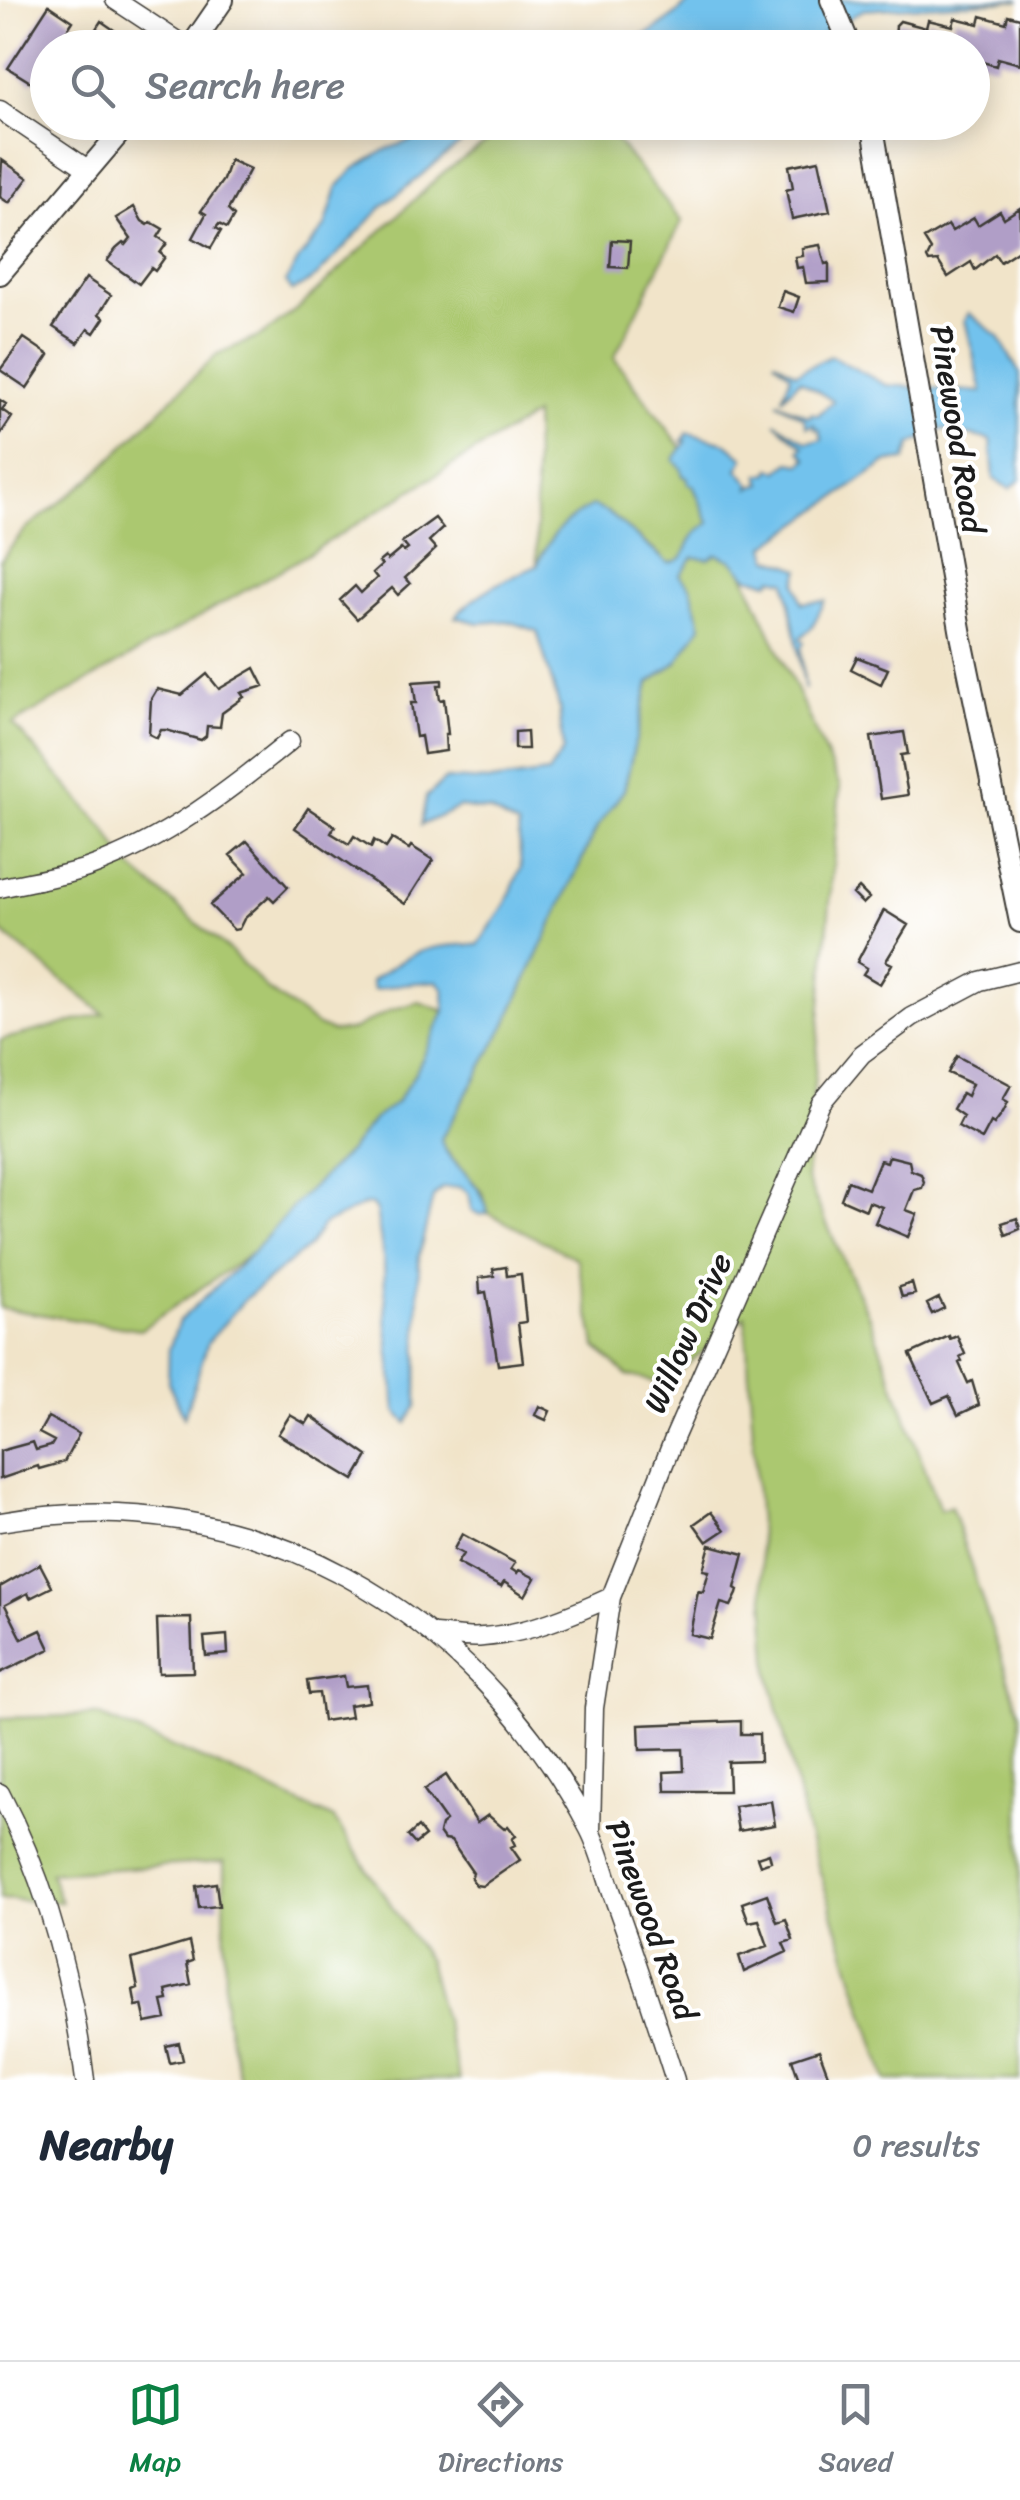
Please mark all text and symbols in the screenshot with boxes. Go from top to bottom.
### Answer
search box [30,30,990,140]
text: Search here [145,52,345,119]
icon: search [65,58,120,113]
street label: Pinewood Road [912,321,1002,539]
street label: Willow Drive [627,1243,749,1423]
street label: Pinewood Road [588,1812,714,2030]
text: Nearby [40,2108,173,2182]
text: 0 results [852,2117,980,2174]
tab: Map [128,2377,183,2486]
tab: Directions [438,2377,563,2486]
tab: Saved [819,2377,892,2486]

